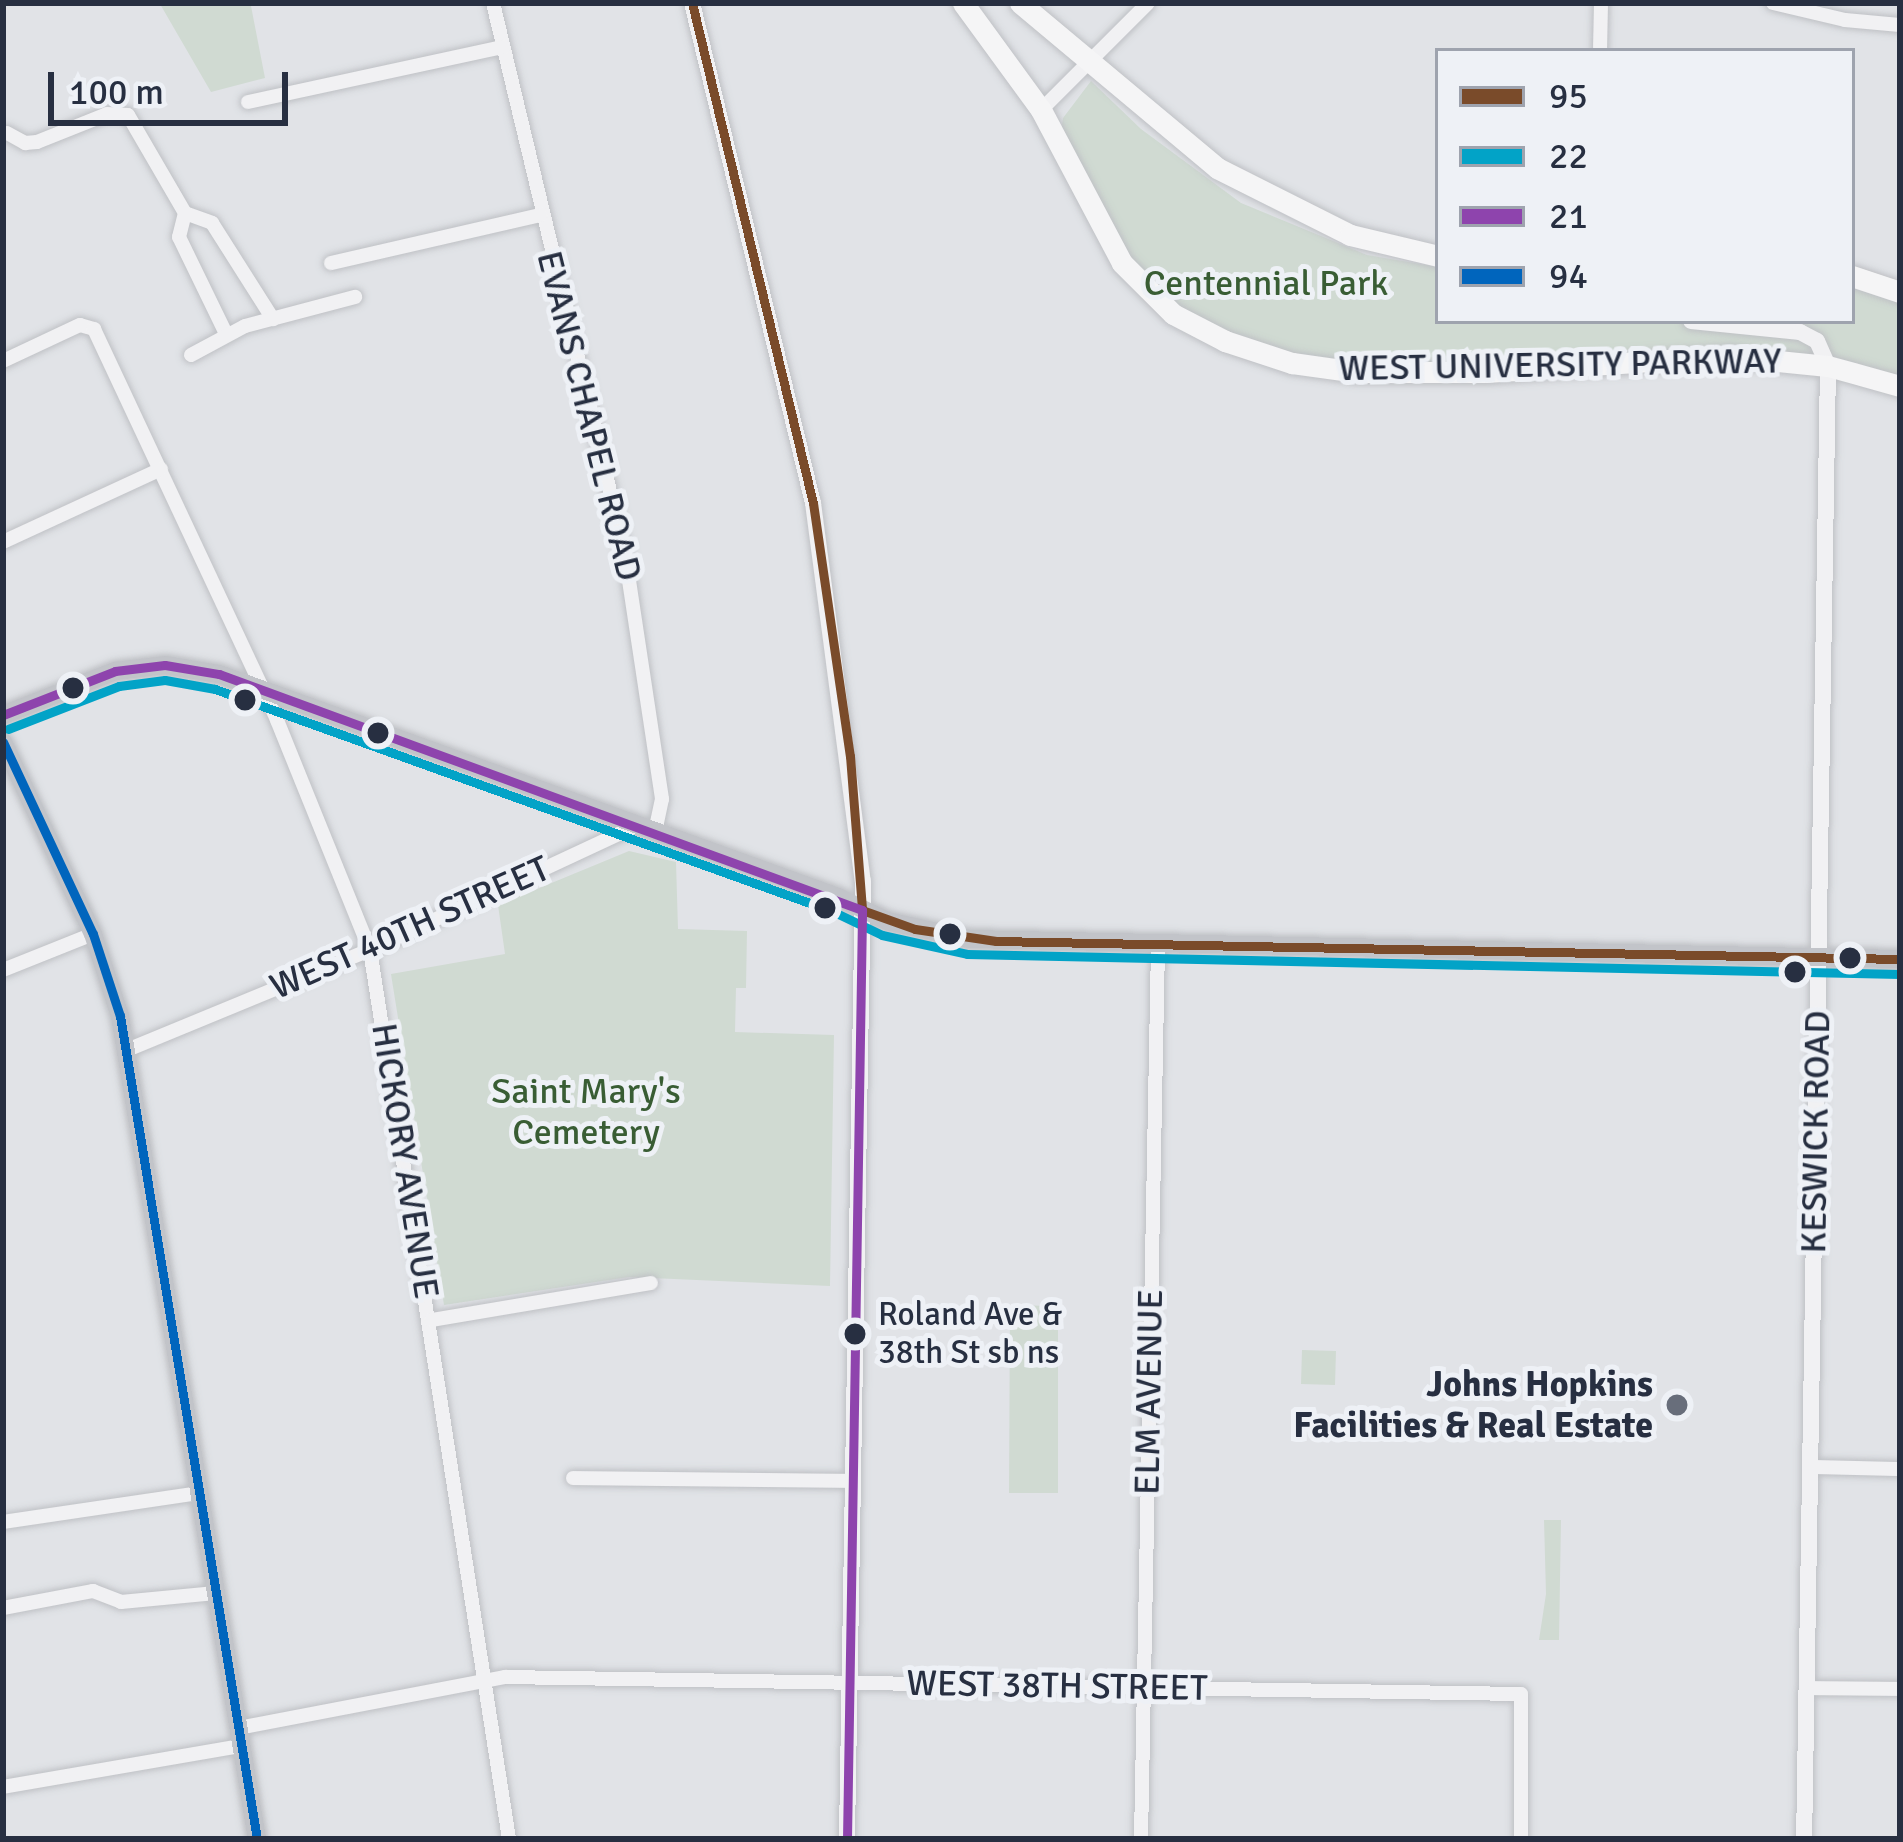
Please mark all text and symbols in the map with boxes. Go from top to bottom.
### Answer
scale bar [54,48,294,122]
legend [1435,48,1855,324]
text: 100 m [69,70,164,115]
text: 95 [1549,74,1588,119]
text: 22 [1549,134,1588,179]
text: 21 [1549,194,1588,239]
street label: EVANS CHAPEL ROAD [527,247,651,585]
text: 94 [1549,254,1588,299]
park label: Centennial Park [1144,262,1388,306]
street label: WEST UNIVERSITY PARKWAY [1338,340,1782,390]
unlabelled marker [62,677,84,699]
unlabelled marker [234,689,256,711]
unlabelled marker [367,722,389,744]
street label: WEST 40TH STREET [264,847,556,1009]
unlabelled marker [814,897,836,919]
unlabelled marker [939,923,961,945]
unlabelled marker [1839,947,1861,969]
unlabelled marker [1784,961,1806,983]
street label: KESWICK ROAD [1792,1010,1840,1254]
street label: HICKORY AVENUE [362,1020,448,1302]
park label: Saint Mary's Cemetery [491,1069,681,1154]
street label: ELM AVENUE [1126,1289,1172,1495]
place label: Roland Ave & 38th St sb ns [878,1295,1062,1373]
marker: Roland Ave & 38th St sb ns [844,1323,866,1345]
place label: Johns Hopkins Facilities & Real Estate [1293,1362,1653,1447]
marker: Johns Hopkins Facilities & Real Estate [1664,1392,1690,1418]
street label: WEST 38TH STREET [906,1662,1208,1710]

